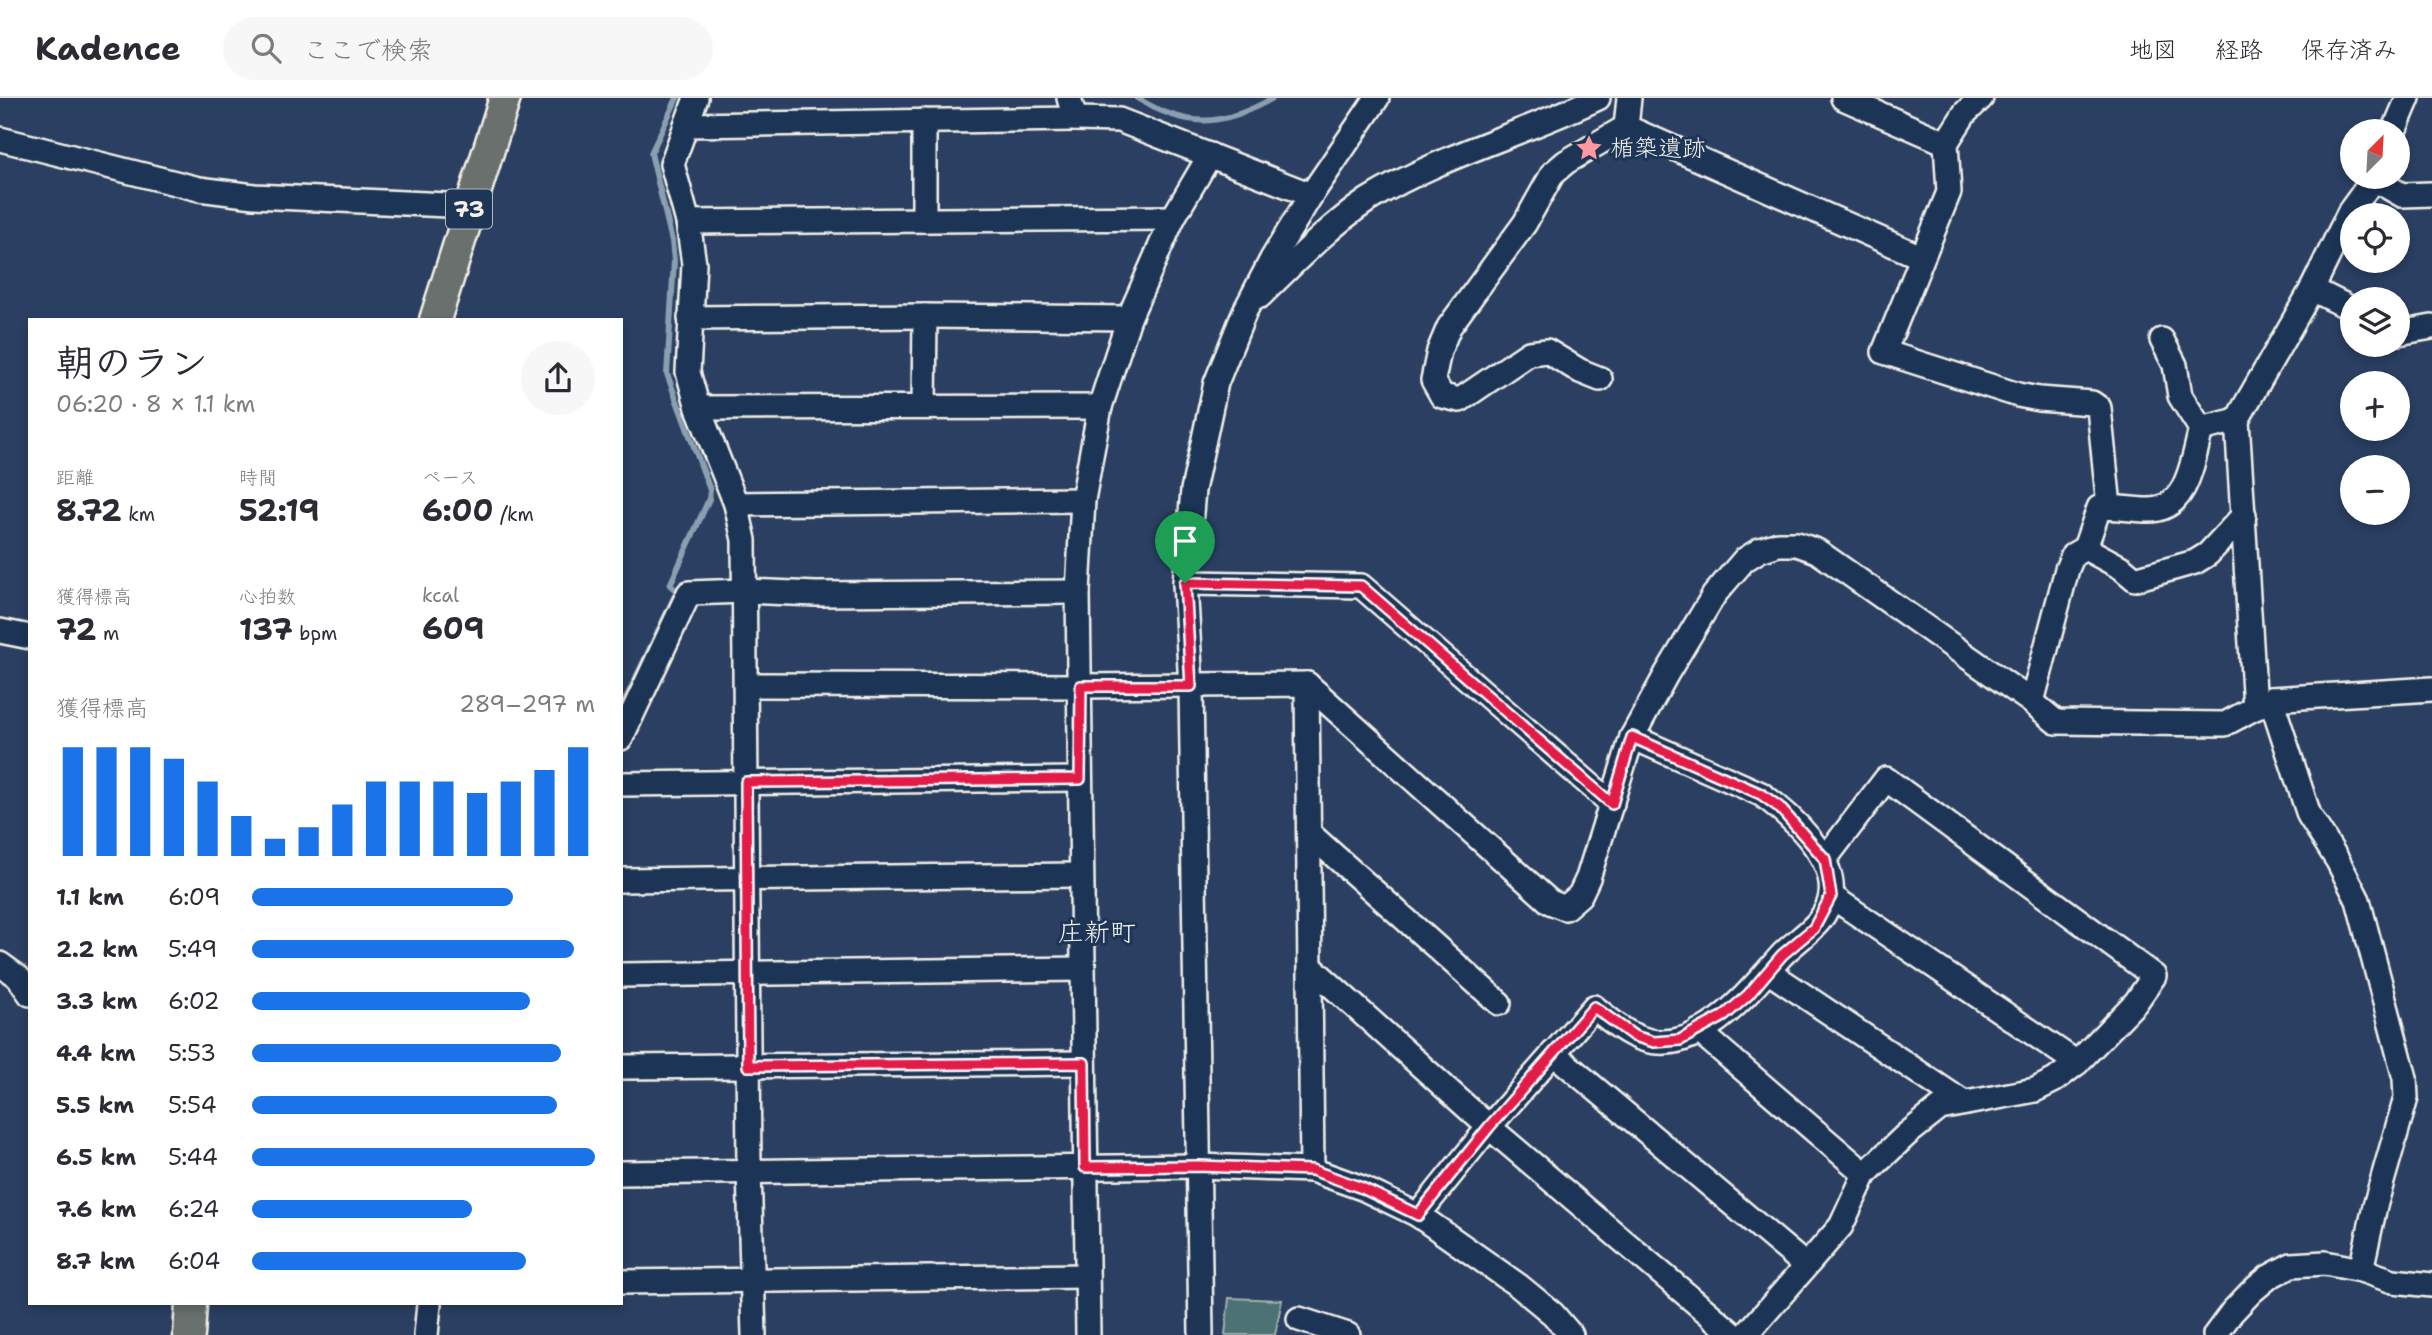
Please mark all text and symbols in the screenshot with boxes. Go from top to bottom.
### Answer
search box [223,17,713,80]
text: Kadence [35,26,181,71]
icon: search [247,29,285,67]
text: ここで検索 [303,32,433,67]
text: 地図 [2129,34,2177,66]
text: 経路 [2215,34,2263,66]
text: 保存済み [2301,34,2397,66]
north arrow [2340,119,2410,189]
map controls [2340,119,2410,525]
place label: 楯築遺跡 [1610,132,1706,164]
place icon: 楯築遺跡 [1574,133,1604,163]
road number: 73 [446,190,492,228]
button: locate [2340,203,2410,273]
button: layers [2340,287,2410,357]
text: 朝のラン [56,337,208,388]
button: share [521,341,595,415]
button: + [2340,371,2410,441]
text: 06:20 · 8 × 1.1 km [56,389,255,419]
button: − [2340,455,2410,525]
text: 距離 [56,465,94,490]
text: 時間 [239,465,277,490]
text: ペース [422,465,478,490]
text: 8.72 [56,490,122,531]
text: 52:19 [239,490,319,531]
text: 6:00 [422,490,494,531]
text: km [122,502,155,527]
text: /km [494,502,534,527]
pin [1155,511,1215,583]
icon: arrive [1166,522,1204,560]
text: kcal [422,583,459,608]
text: 獲得標高 [56,584,132,609]
text: 心拍数 [239,584,296,609]
text: 609 [422,608,485,649]
text: 72 [56,609,96,650]
text: 137 [239,609,293,650]
text: m [96,621,119,646]
text: bpm [293,621,338,646]
text: 289–297 m [459,689,595,719]
text: 獲得標高 [56,693,148,723]
text: 1.1 km [56,882,124,912]
text: 6:09 [168,882,220,912]
district label: 庄新町 [1058,914,1136,949]
text: 2.2 km [56,934,138,964]
text: 5:49 [168,934,217,964]
text: 3.3 km [56,986,137,1016]
text: 6:02 [168,986,220,1016]
text: 4.4 km [56,1038,136,1068]
text: 5:53 [168,1038,216,1068]
text: 5.5 km [56,1090,134,1120]
text: 5:54 [168,1090,217,1120]
text: 6.5 km [56,1142,136,1172]
text: 5:44 [168,1142,218,1172]
text: 7.6 km [56,1194,136,1224]
text: 6:24 [168,1194,219,1224]
text: 8.7 km [56,1246,135,1276]
text: 6:04 [168,1246,220,1276]

